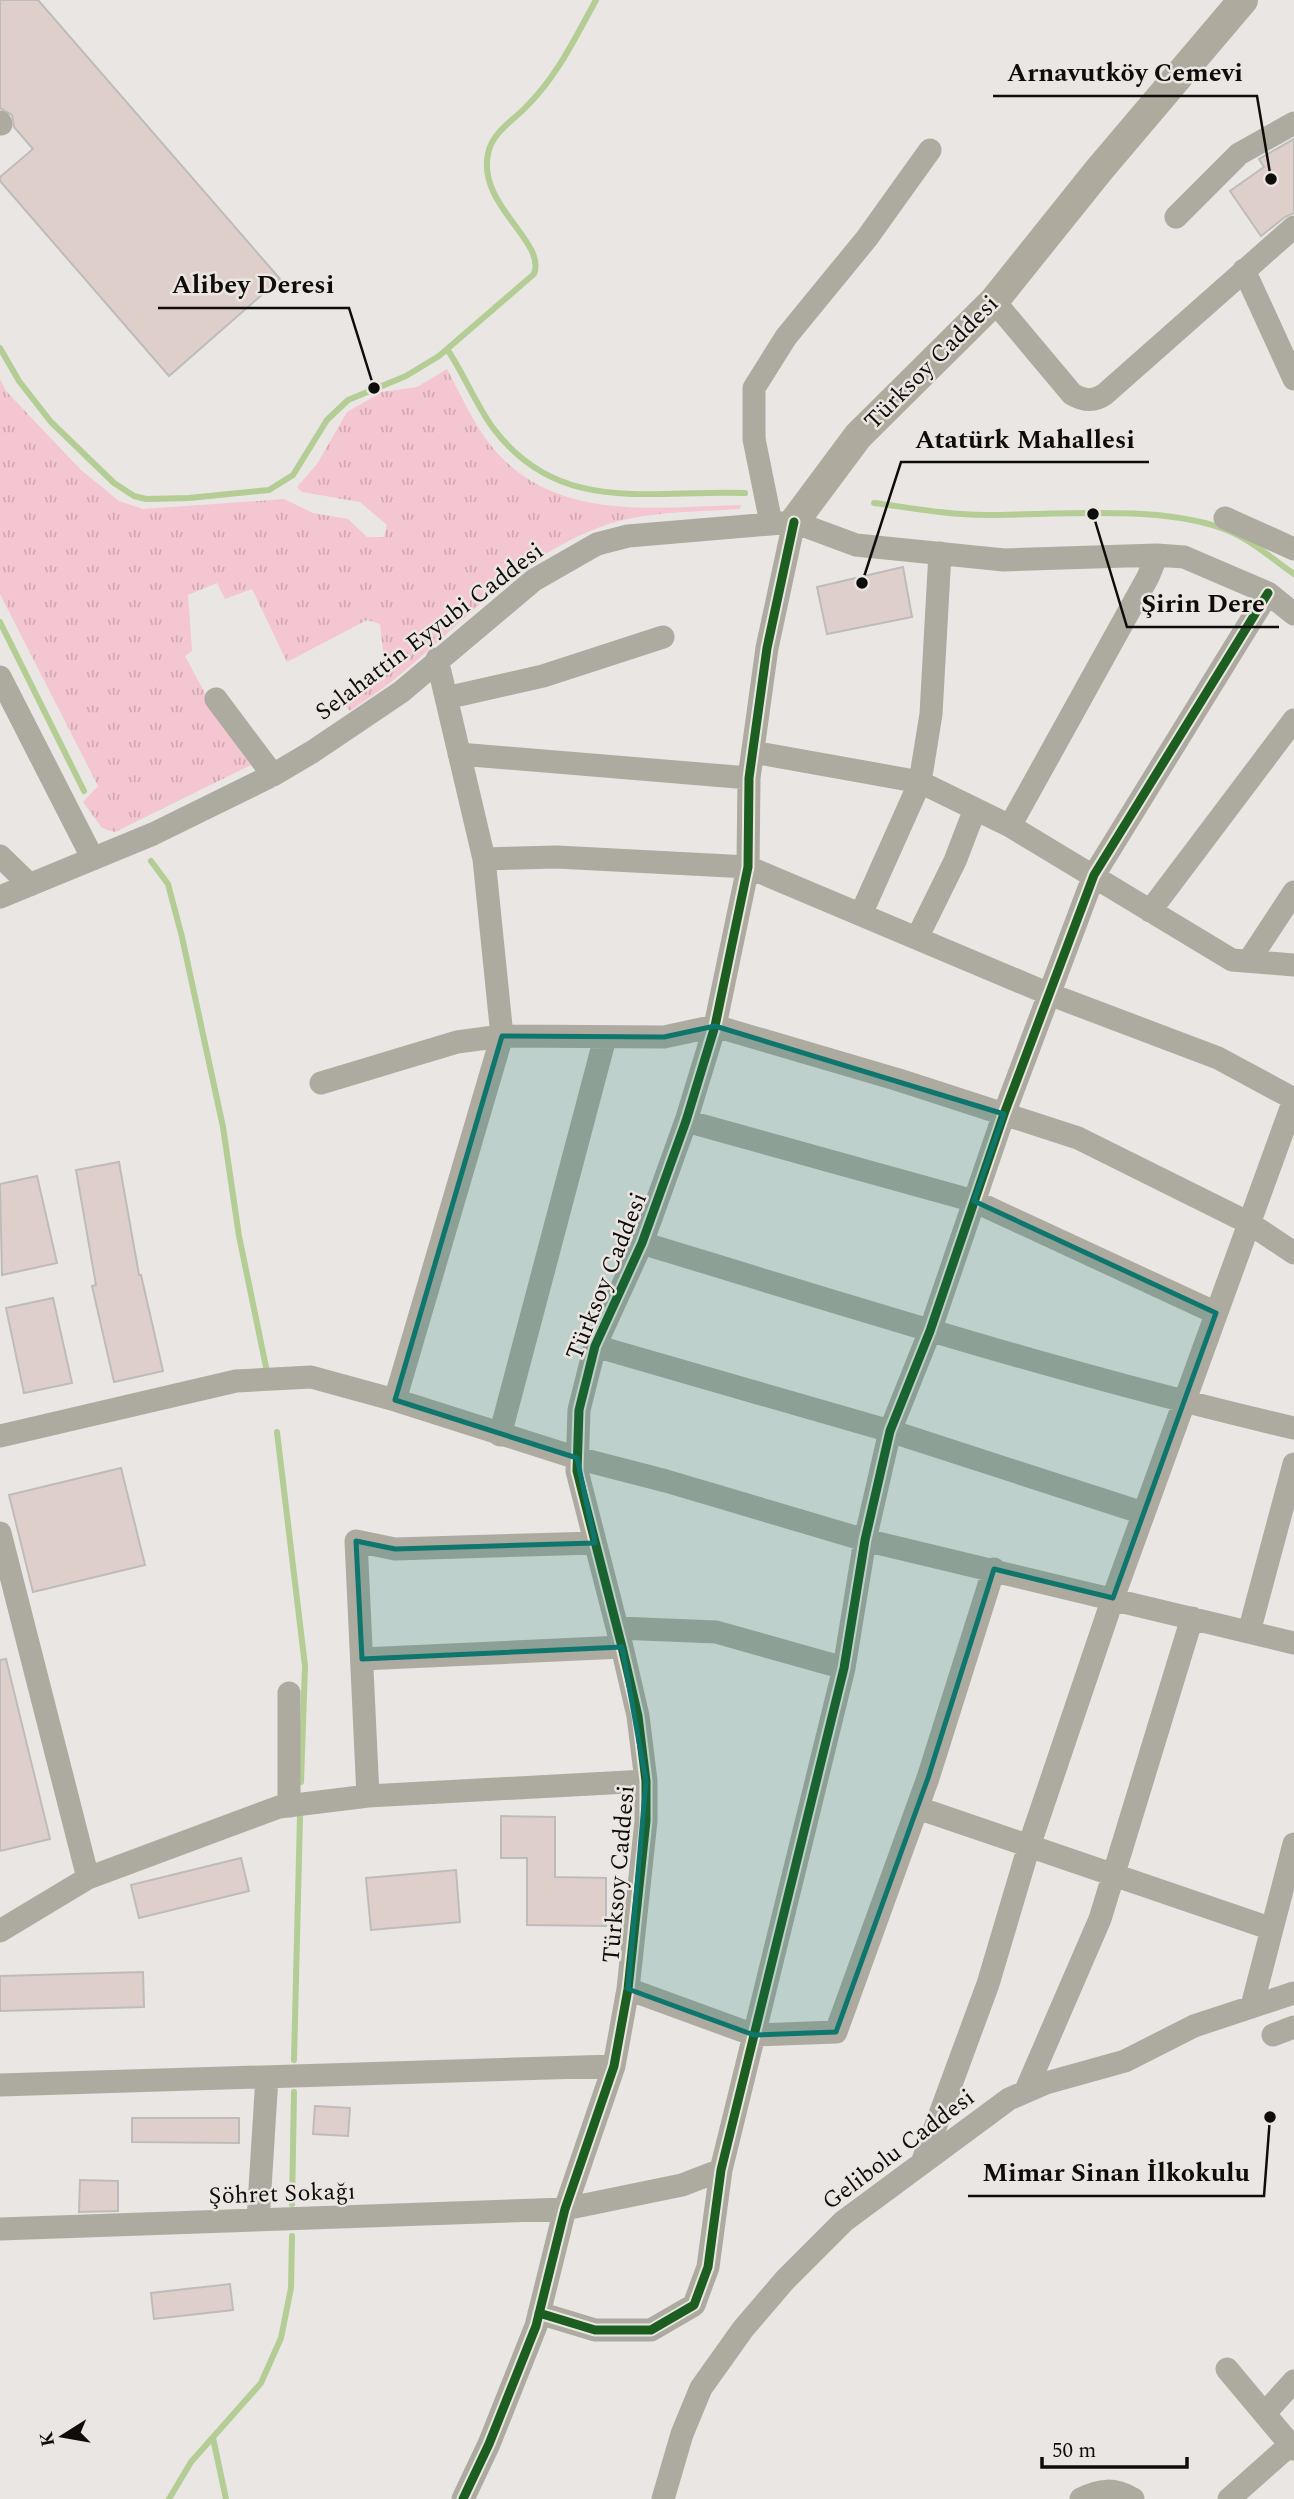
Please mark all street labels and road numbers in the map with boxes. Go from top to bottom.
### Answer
street label: Türksoy Caddesi [856,287,1007,438]
street label: Selahattin Eyyubi Caddesi [308,534,552,730]
street label: Türksoy Caddesi [557,1187,657,1366]
street label: Türksoy Caddesi [593,1784,645,1964]
street label: Gelibolu Caddesi [815,2080,983,2219]
street label: Şöhret Sokağı [208,2173,356,2215]

